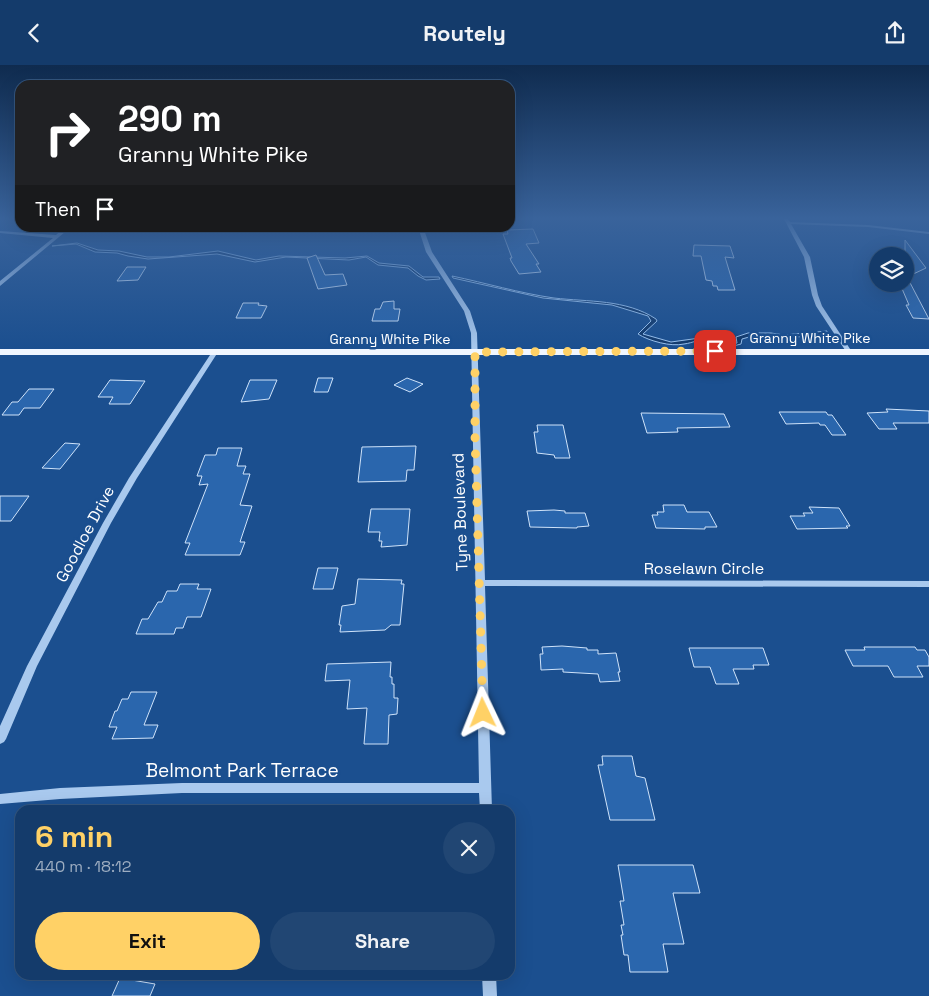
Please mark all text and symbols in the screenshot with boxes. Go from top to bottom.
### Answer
icon: back [20,19,48,47]
text: Routely [423,19,506,47]
icon: share [881,19,909,47]
text: 290 m [118,97,222,141]
icon: right [35,100,100,165]
text: Granny White Pike [118,140,308,168]
icon: arrive [91,195,119,223]
text: Then [35,197,81,222]
map controls [869,247,914,292]
button: layers [869,247,914,292]
street label: Granny White Pike [749,329,871,347]
street label: Granny White Pike [329,330,451,348]
pin [694,330,736,372]
icon: arrive [701,337,729,365]
street label: Tyne Boulevard [447,453,473,571]
street label: Goodloe Drive [51,482,119,586]
street label: Roselawn Circle [644,558,764,579]
position arrow [456,686,508,738]
street label: Belmont Park Terrace [145,758,339,783]
text: 6 min [35,817,113,856]
button: close [443,822,495,874]
text: 440 m · 18:12 [35,856,131,877]
button: Exit [35,912,260,970]
button: Share [270,912,495,970]

